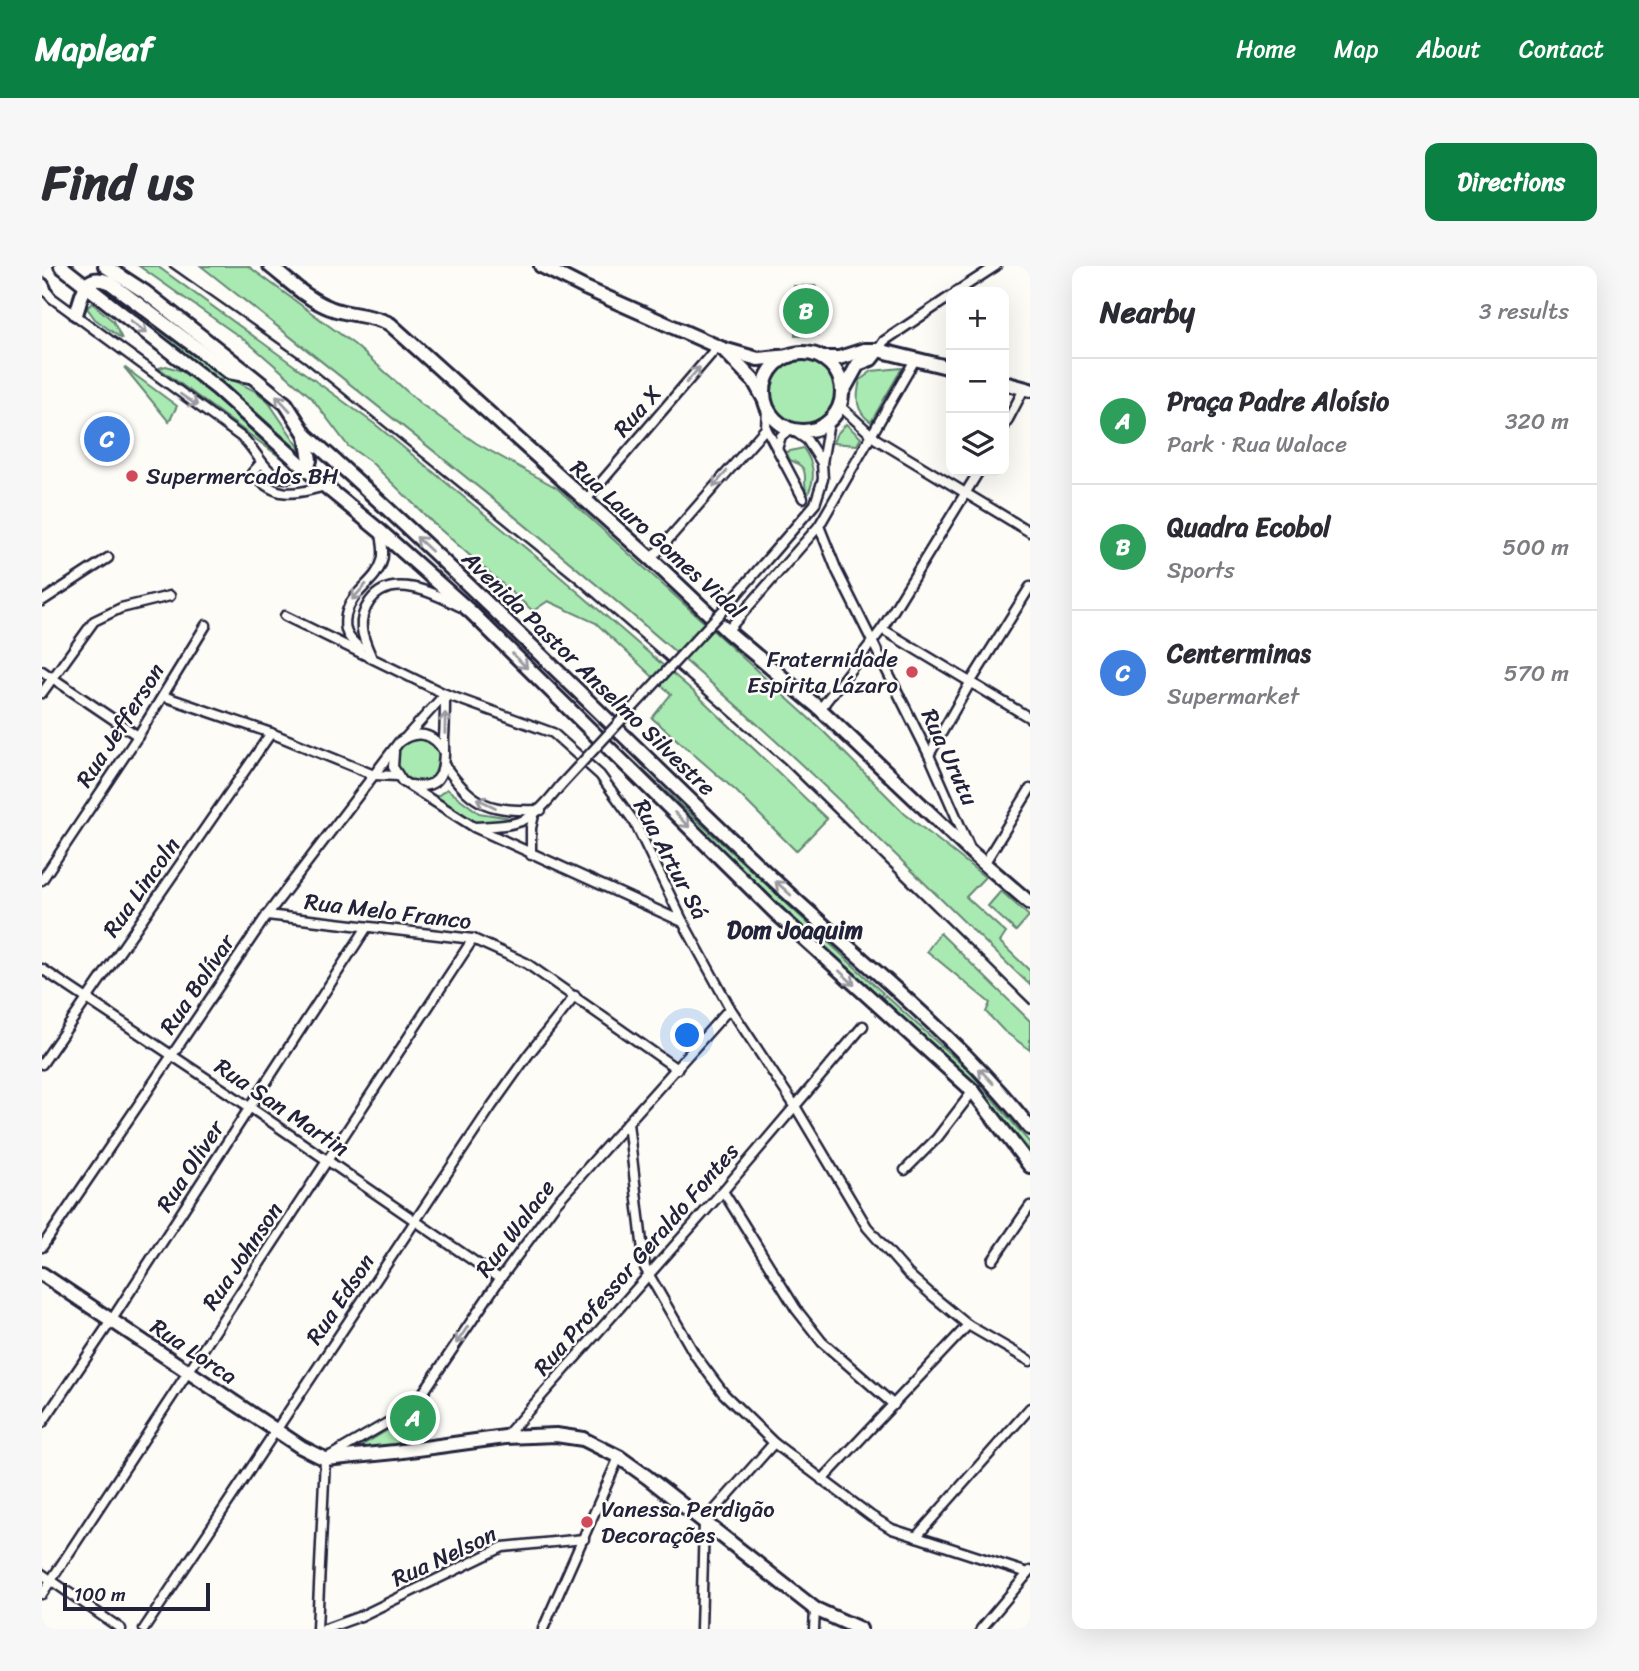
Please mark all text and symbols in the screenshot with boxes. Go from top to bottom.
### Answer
text: Mapleaf [35,20,153,78]
text: Home [1236,28,1296,70]
text: Map [1334,28,1378,70]
text: About [1416,28,1481,70]
text: Contact [1519,28,1604,70]
text: Find us [42,139,194,226]
button: Directions [1425,143,1597,221]
pin: B [783,285,829,337]
text: Nearby [1100,285,1195,339]
map controls [946,287,1009,476]
button: + [946,287,1009,350]
text: 3 results [1479,291,1569,332]
one-way arrow [129,320,148,335]
button: − [946,350,1009,413]
one-way arrow [685,366,701,384]
street label: Rua X [603,376,672,447]
text: Praça Padre Aloísio [1167,378,1389,424]
one-way arrow [179,393,199,407]
one-way arrow [275,395,292,413]
text: A [1115,401,1131,442]
text: 320 m [1505,401,1569,442]
pin: C [84,413,130,465]
button: layers [946,413,1009,476]
text: Park · Rua Walace [1167,424,1347,465]
street label: Rua Lauro Gomes Vidal [560,449,755,630]
place label: Supermercados BH [146,456,339,497]
marker: Supermercados BH [124,468,140,484]
one-way arrow [712,469,728,487]
text: Quadra Ecobol [1167,504,1331,550]
text: B [1116,527,1130,568]
text: 500 m [1502,527,1569,568]
one-way arrow [416,536,433,553]
street label: Avenida Pastor Anselmo Silvestre [451,539,726,807]
text: Sports [1167,550,1235,591]
one-way arrow [351,583,367,601]
text: Centerminas [1167,630,1311,676]
place label: Fraternidade Espírita Lázaro [747,639,898,706]
one-way arrow [511,652,528,669]
text: C [1116,653,1130,694]
text: 570 m [1504,653,1569,694]
street label: Rua Jefferson [65,654,177,796]
marker: Fraternidade Espírita Lázaro [904,664,920,680]
text: Supermarket [1167,676,1299,717]
street label: Rua Urutu [909,702,990,813]
one-way arrow [438,711,451,734]
street label: Rua Artur Sá [621,791,720,927]
one-way arrow [476,796,497,809]
one-way arrow [674,812,691,829]
street label: Rua Lincoln [92,828,191,946]
one-way arrow [774,880,792,896]
street label: Rua Melo Franco [302,881,474,942]
district label: Dom Joaquim [727,909,863,951]
street label: Rua Bolívar [148,924,247,1043]
one-way arrow [838,969,855,986]
your location [670,1018,704,1052]
street label: Rua San Martin [206,1047,358,1168]
one-way arrow [977,1068,994,1085]
street label: Rua Oliver [145,1110,237,1221]
street label: Rua Professor Geraldo Fontes [523,1133,750,1385]
street label: Rua Walace [464,1170,566,1286]
street label: Rua Johnson [191,1193,294,1319]
street label: Rua Edson [295,1245,387,1354]
street label: Rua Lorca [142,1307,246,1396]
one-way arrow [455,1325,469,1344]
pin: A [390,1392,436,1444]
place label: Vanessa Perdigão Decorações [601,1489,775,1556]
street label: Rua Nelson [385,1514,504,1599]
marker: Vanessa Perdigão Decorações [579,1514,595,1530]
text: 100 m [74,1578,126,1611]
scale bar [63,1580,210,1612]

